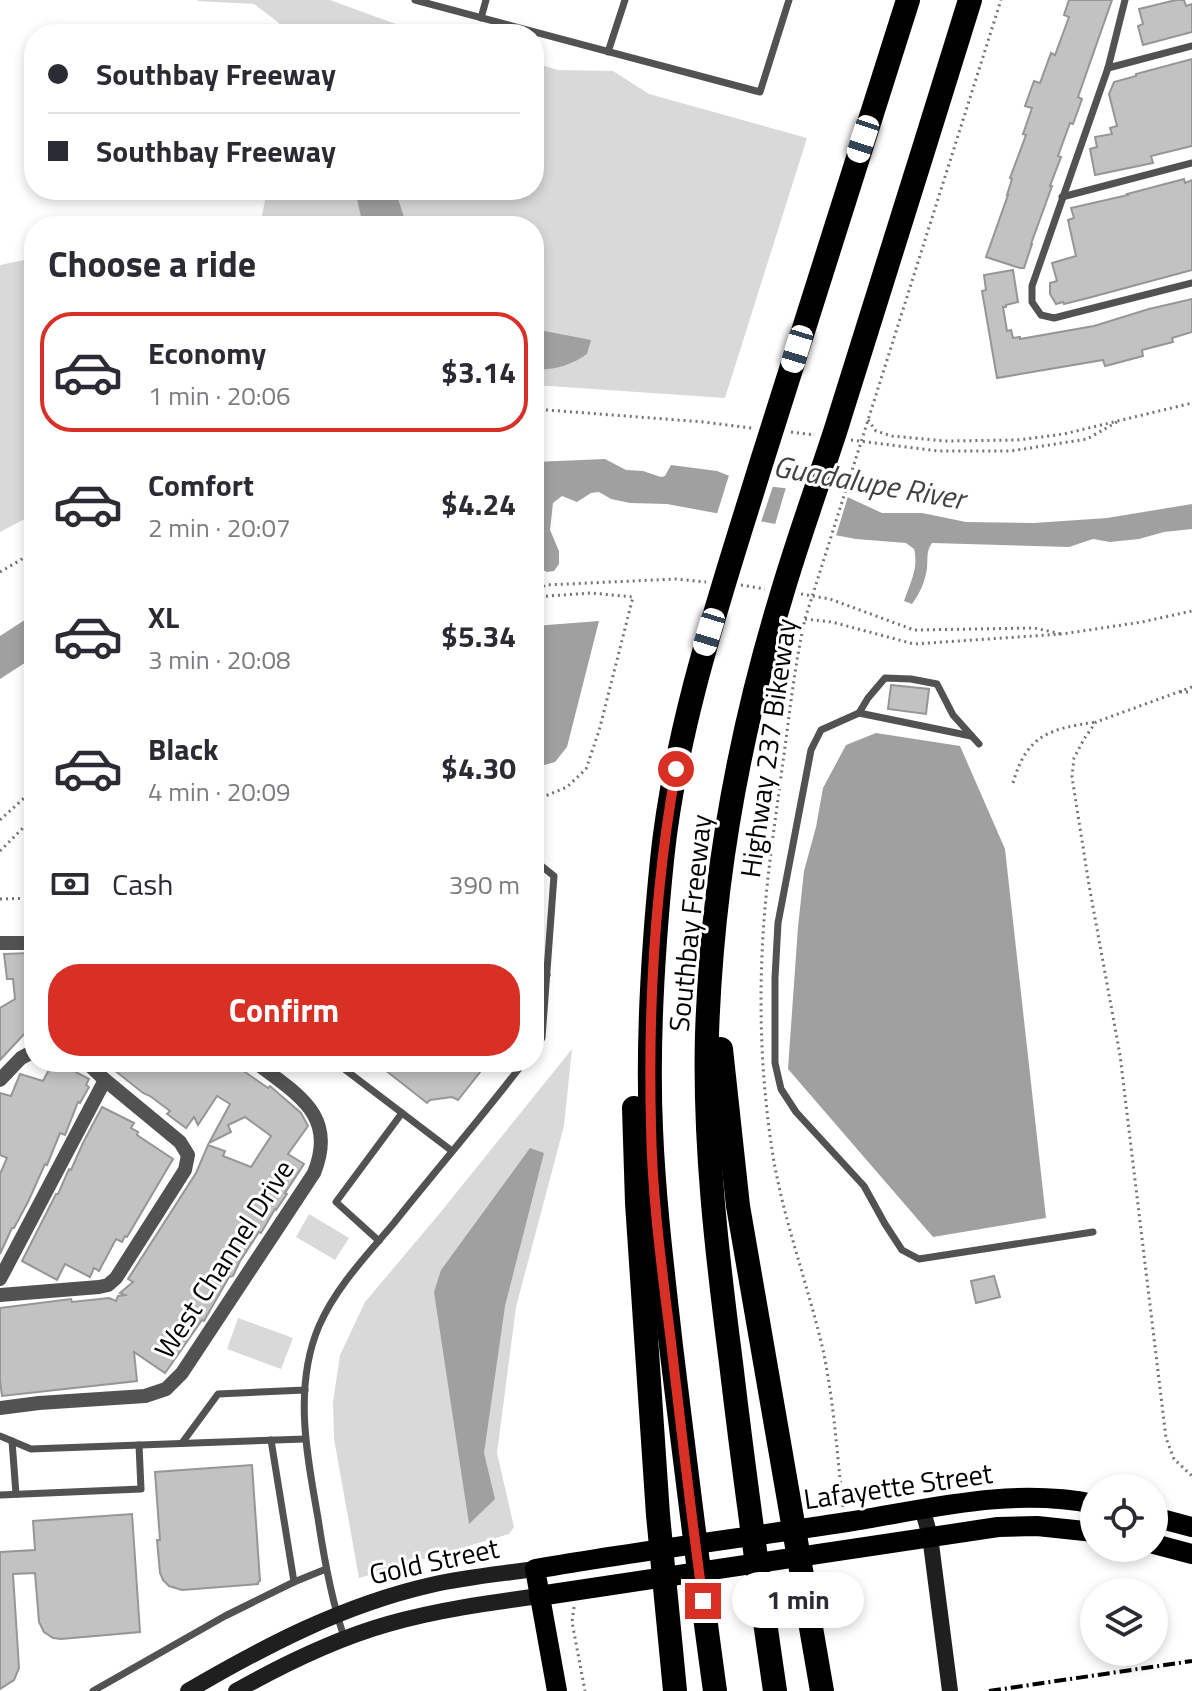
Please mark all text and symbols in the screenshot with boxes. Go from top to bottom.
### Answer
text: Southbay Freeway [96,51,336,97]
car [844,112,882,166]
text: Southbay Freeway [96,128,336,174]
text: Choose a ride [48,236,256,291]
car [779,323,815,375]
text: Economy [148,330,266,376]
icon: car [52,336,124,408]
text: $3.14 [441,349,516,395]
text: 1 min · 20:06 [148,376,291,415]
water label: Guadalupe River [770,443,972,522]
text: Comfort [148,462,254,508]
icon: car [52,468,124,540]
text: $4.24 [441,481,516,527]
text: 2 min · 20:07 [148,508,291,547]
text: XL [148,594,179,640]
icon: car [52,600,124,672]
car [691,606,727,658]
text: $5.34 [441,613,516,659]
street label: Highway 237 Bikeway [728,616,807,880]
text: 3 min · 20:08 [148,640,291,679]
text: Black [148,726,219,772]
icon: car [52,732,124,804]
text: $4.30 [441,745,516,791]
route start [658,751,694,787]
text: 4 min · 20:09 [148,772,291,811]
street label: Southbay Freeway [657,812,722,1034]
text: Cash [112,861,173,907]
icon: cash [48,862,92,906]
text: 390 m [449,865,520,904]
button: Confirm [48,964,520,1056]
street label: West Channel Drive [143,1151,304,1367]
street label: Lafayette Street [801,1451,995,1520]
map controls [1080,1474,1168,1666]
button: locate [1080,1474,1168,1562]
street label: Gold Street [365,1526,503,1595]
callout: 1 min [731,1573,863,1629]
button: layers [1080,1578,1168,1666]
text: 1 min [766,1580,830,1619]
route end [685,1583,721,1619]

